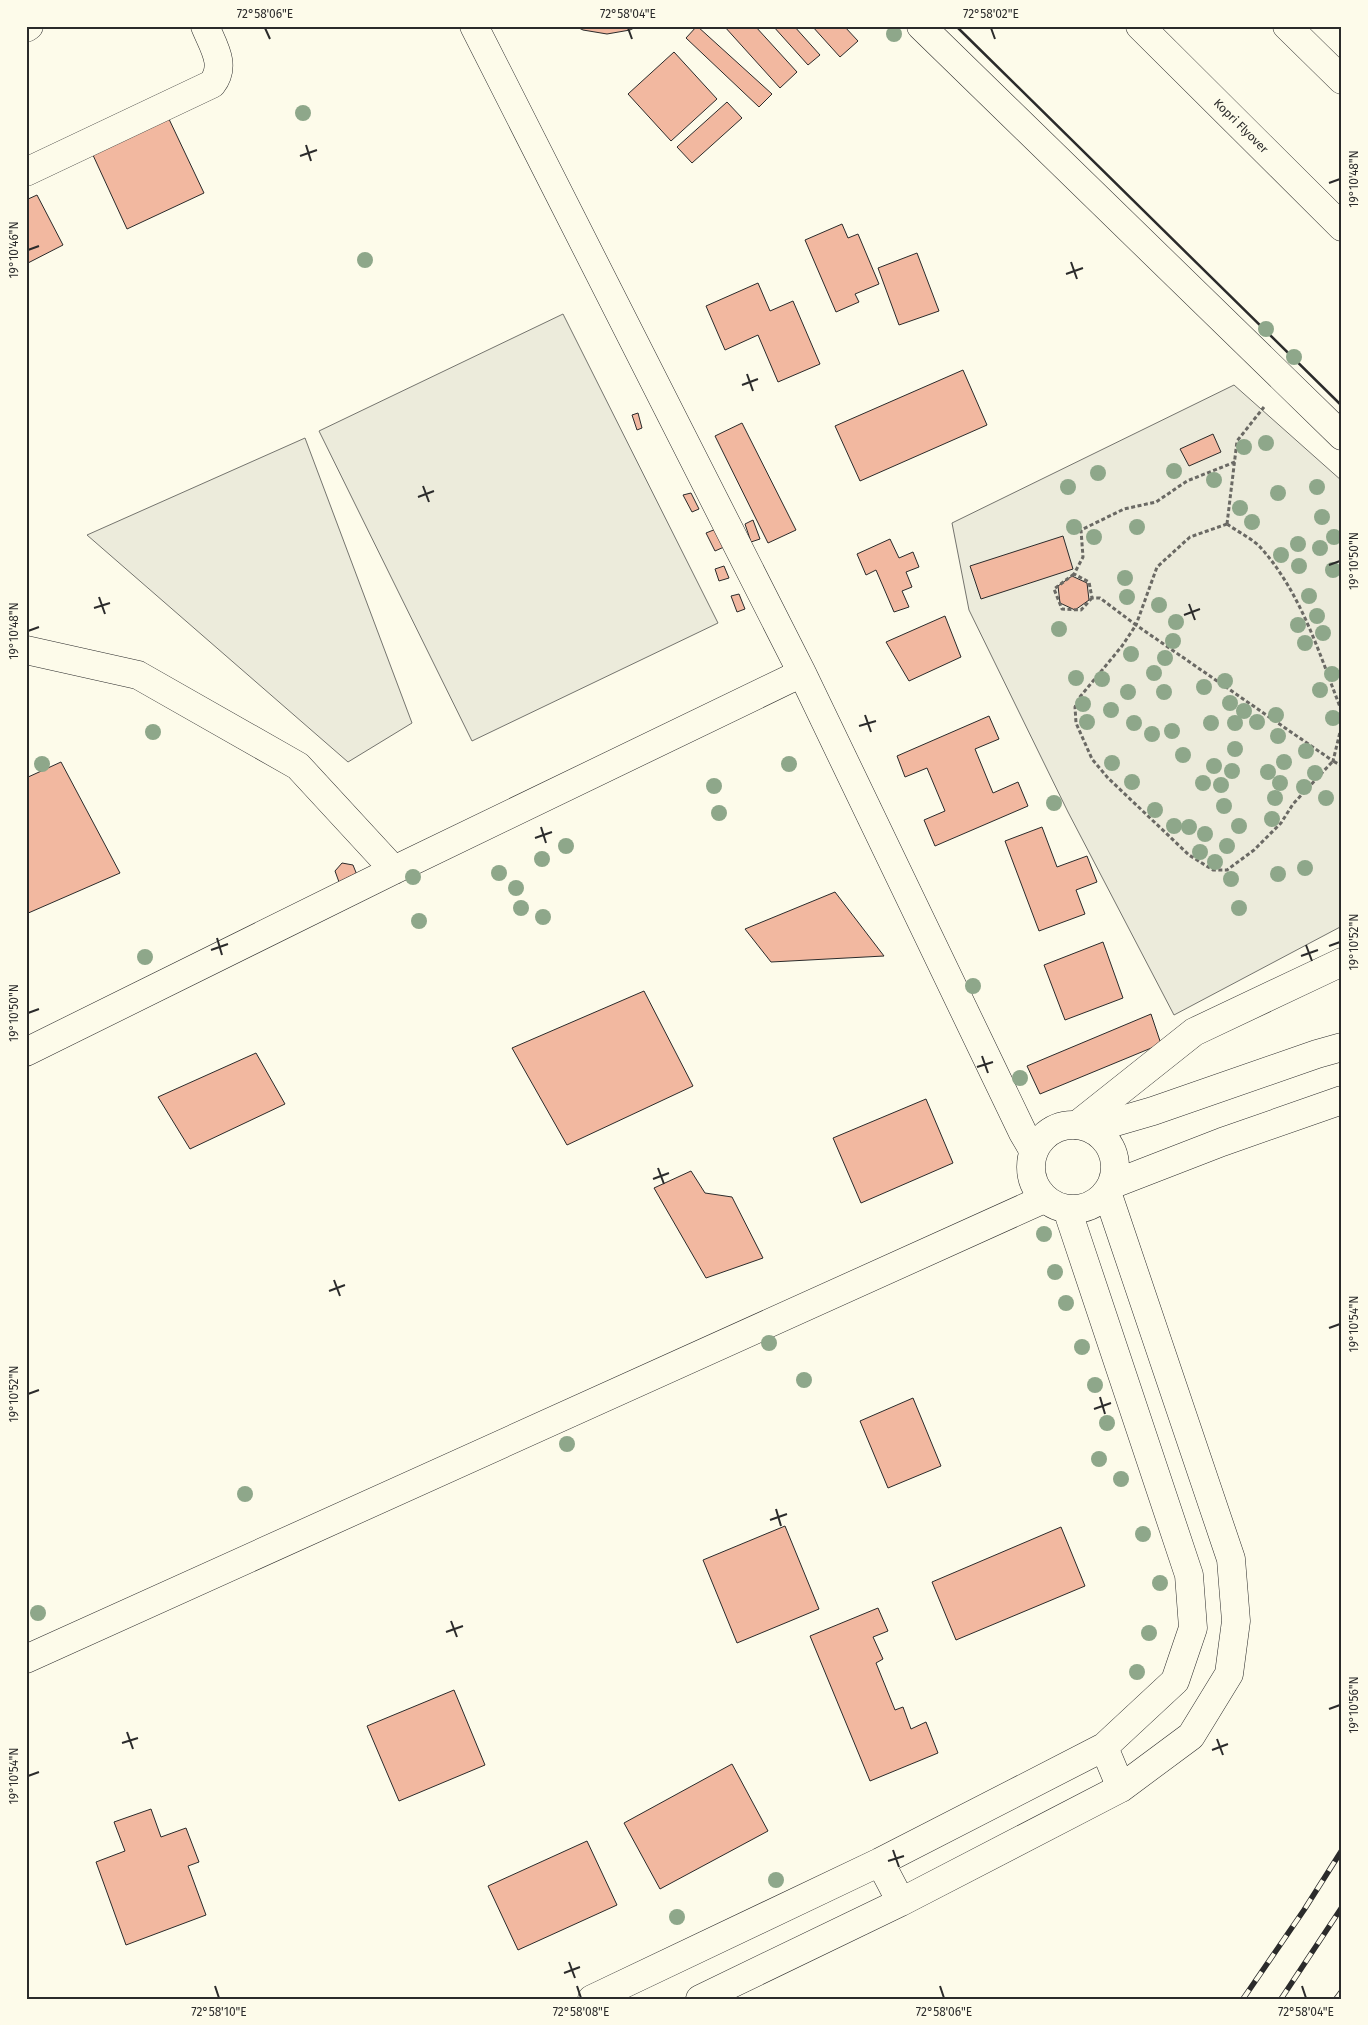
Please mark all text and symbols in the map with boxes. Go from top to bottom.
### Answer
text: 72°58'06"E [237,7,293,21]
text: 72°58'04"E [600,7,656,21]
text: 72°58'02"E [963,7,1019,21]
street label: Kopri Flyover [1211,96,1271,156]
text: 19°10'48"N [1347,150,1361,208]
text: 19°10'46"N [7,221,21,279]
text: 19°10'50"N [1347,532,1361,590]
text: 19°10'48"N [7,602,21,660]
text: 19°10'52"N [1347,914,1361,970]
text: 19°10'50"N [7,984,21,1042]
text: 19°10'54"N [1347,1296,1361,1352]
text: 19°10'52"N [7,1366,21,1422]
text: 19°10'56"N [1347,1676,1361,1734]
text: 19°10'54"N [7,1748,21,1804]
text: 72°58'10"E [191,2005,247,2019]
text: 72°58'08"E [553,2005,609,2019]
text: 72°58'06"E [916,2005,972,2019]
text: 72°58'04"E [1278,2005,1334,2019]

